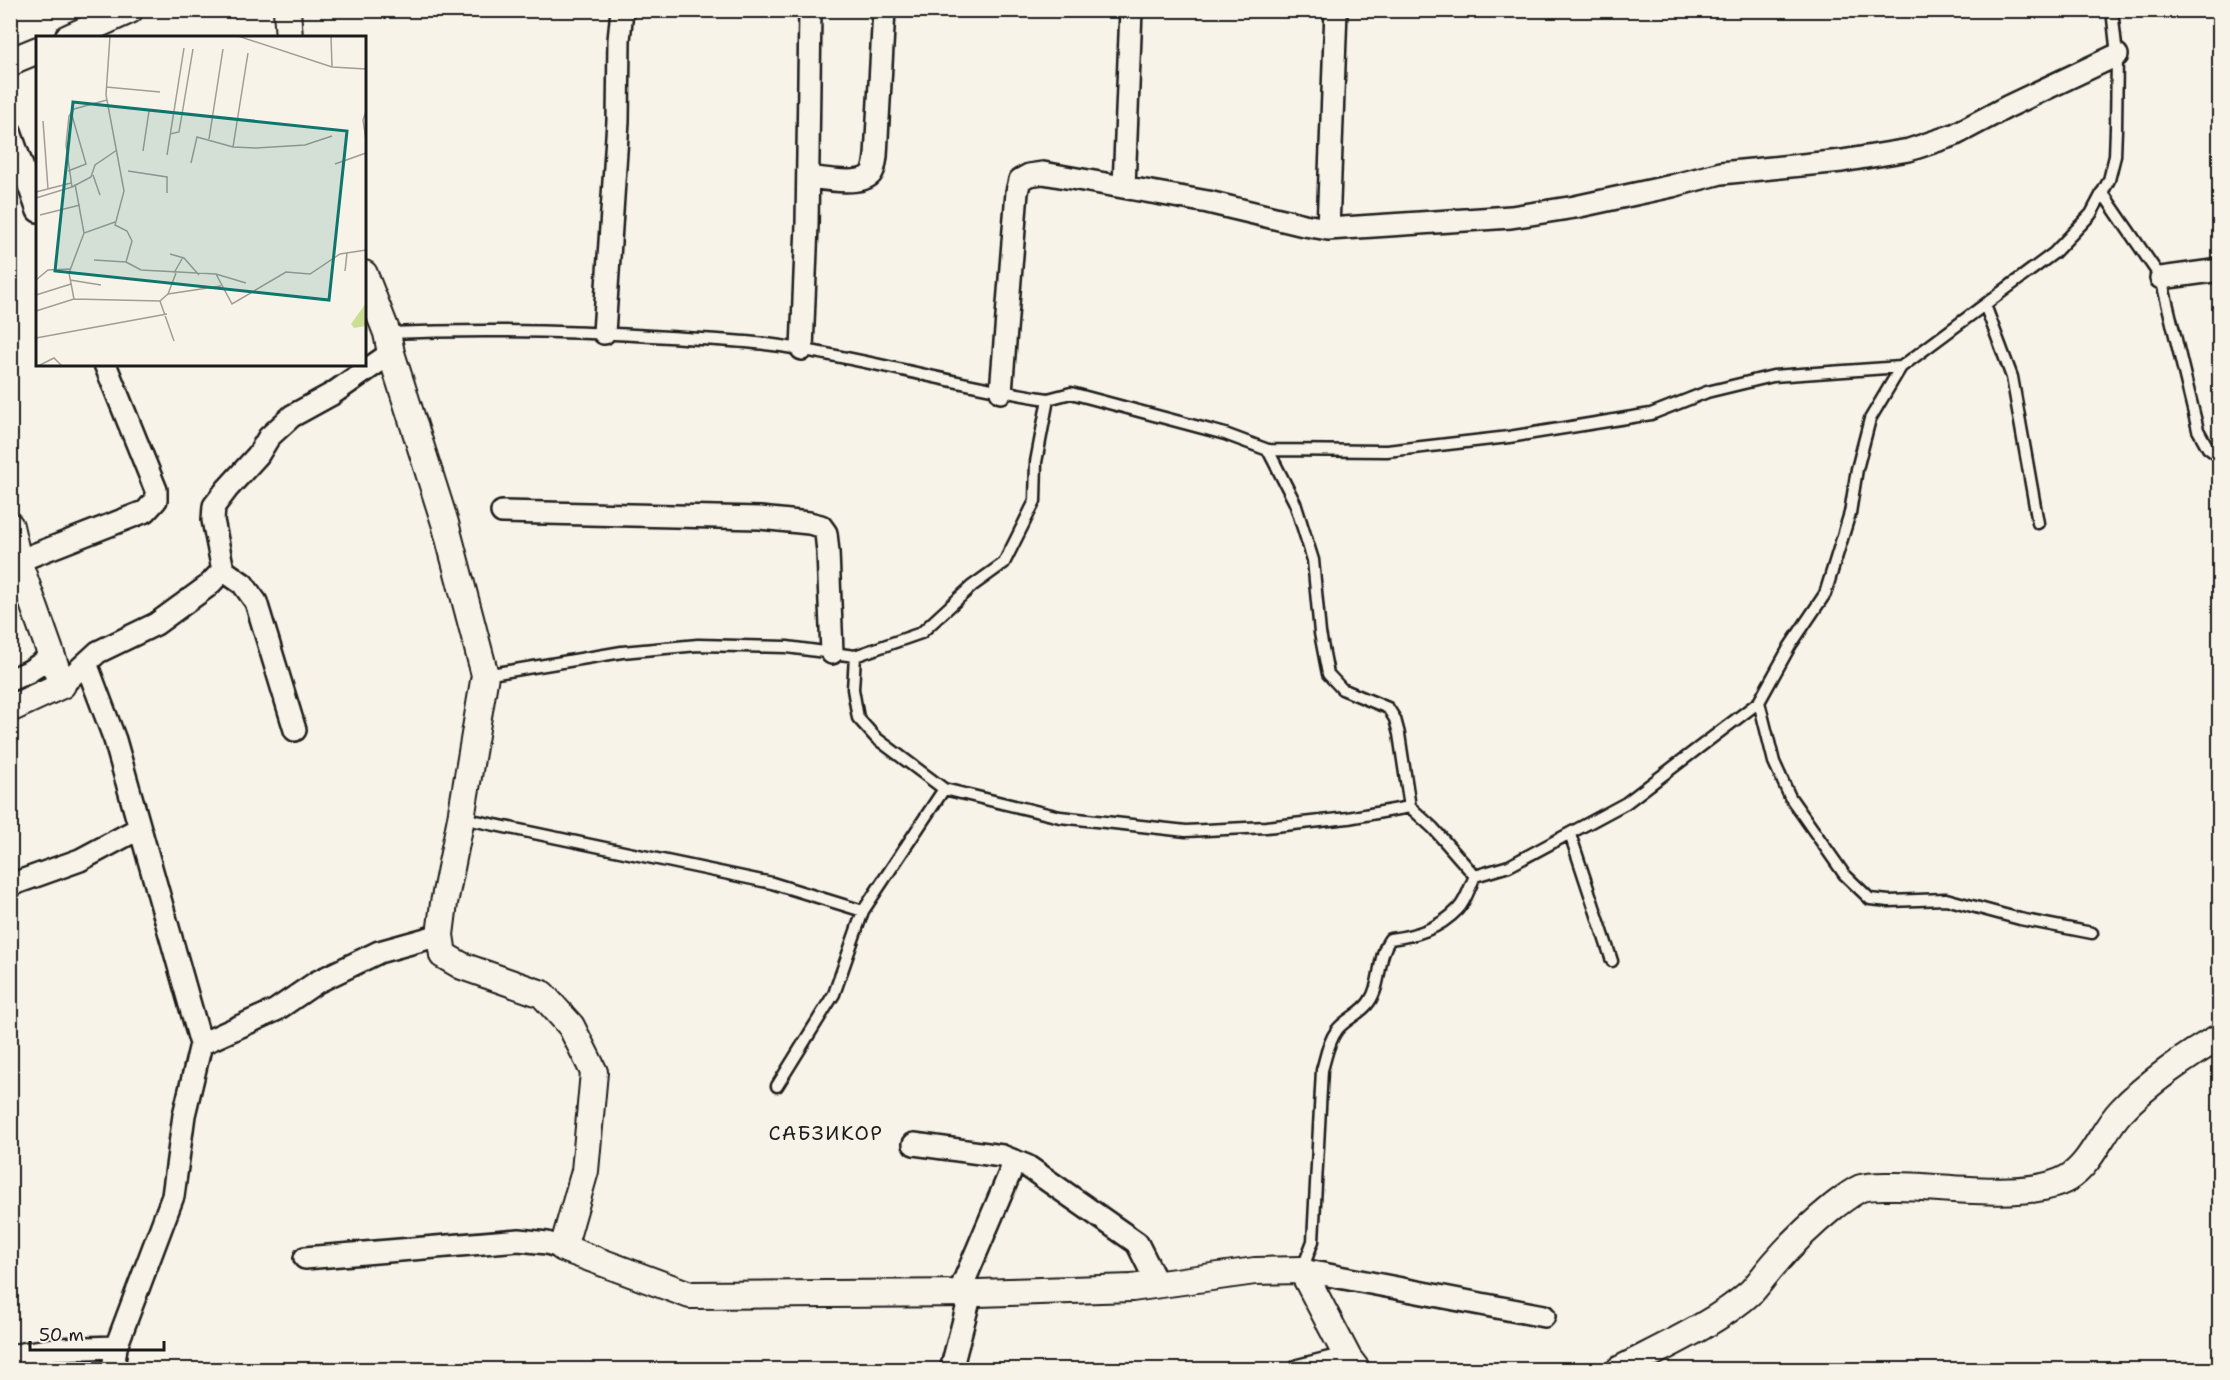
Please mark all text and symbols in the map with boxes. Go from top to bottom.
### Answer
inset map [36,36,366,366]
district label: САБЗИКОР [769,1120,883,1146]
scale bar [30,1314,164,1352]
text: 50 m [39,1323,84,1347]

